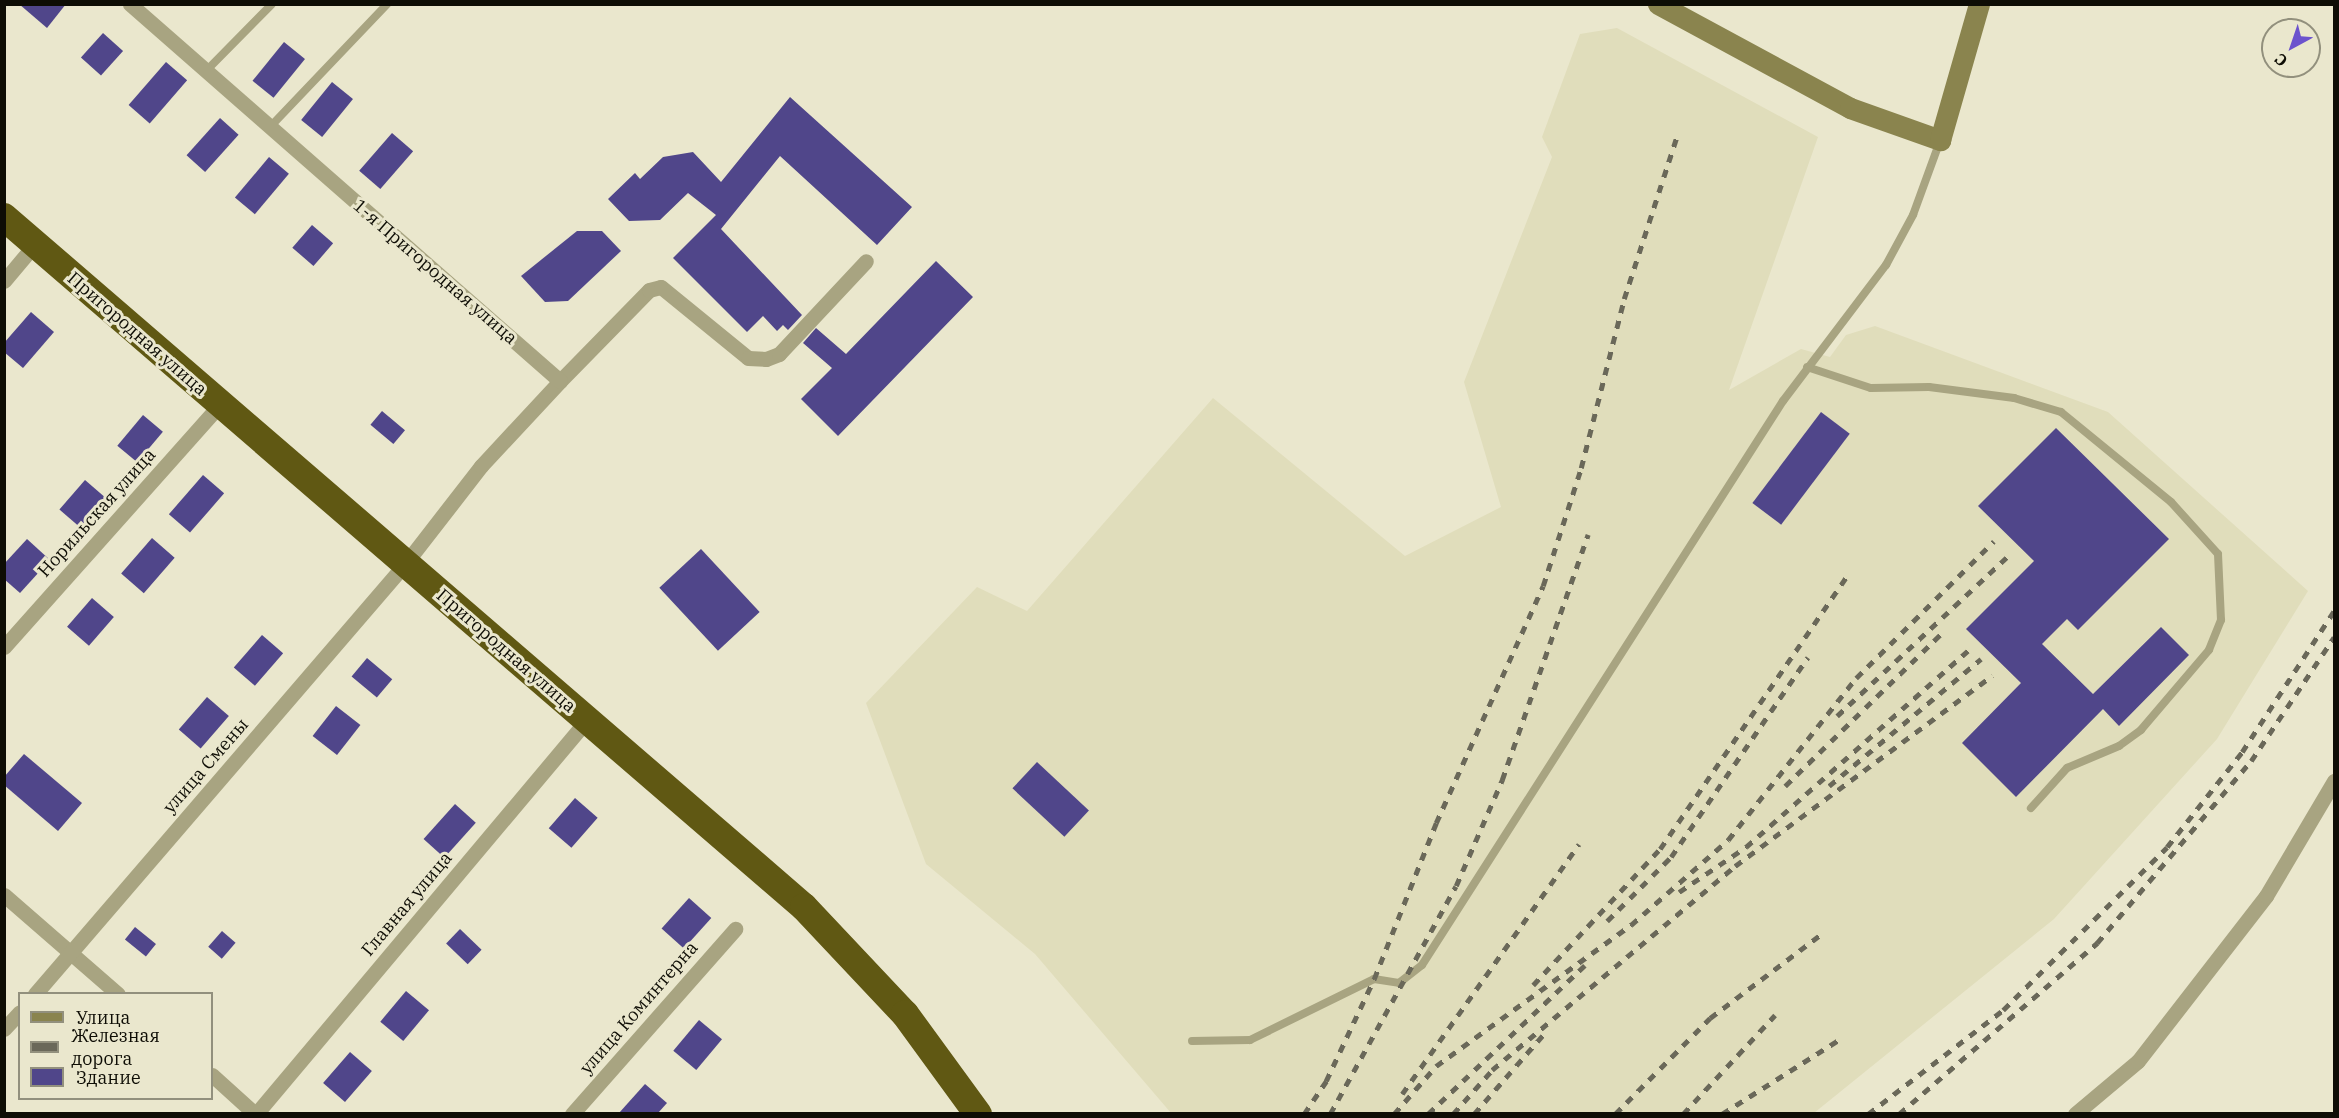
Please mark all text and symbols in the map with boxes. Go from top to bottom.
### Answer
north arrow [2261,18,2321,78]
text: С [2270,49,2291,71]
street label: 1-я Пригородная улица [349,195,521,349]
street label: Пригородная улица [63,268,211,400]
street label: Норильская улица [34,444,160,582]
street label: Пригородная улица [432,585,580,717]
street label: улица Смены [159,714,253,818]
street label: Главная улица [357,848,457,960]
street label: улица Коминтерна [576,937,702,1079]
legend [18,992,213,1100]
text: Улица [76,1006,130,1029]
text: Железная дорога [71,1024,160,1070]
text: Здание [76,1066,141,1089]

